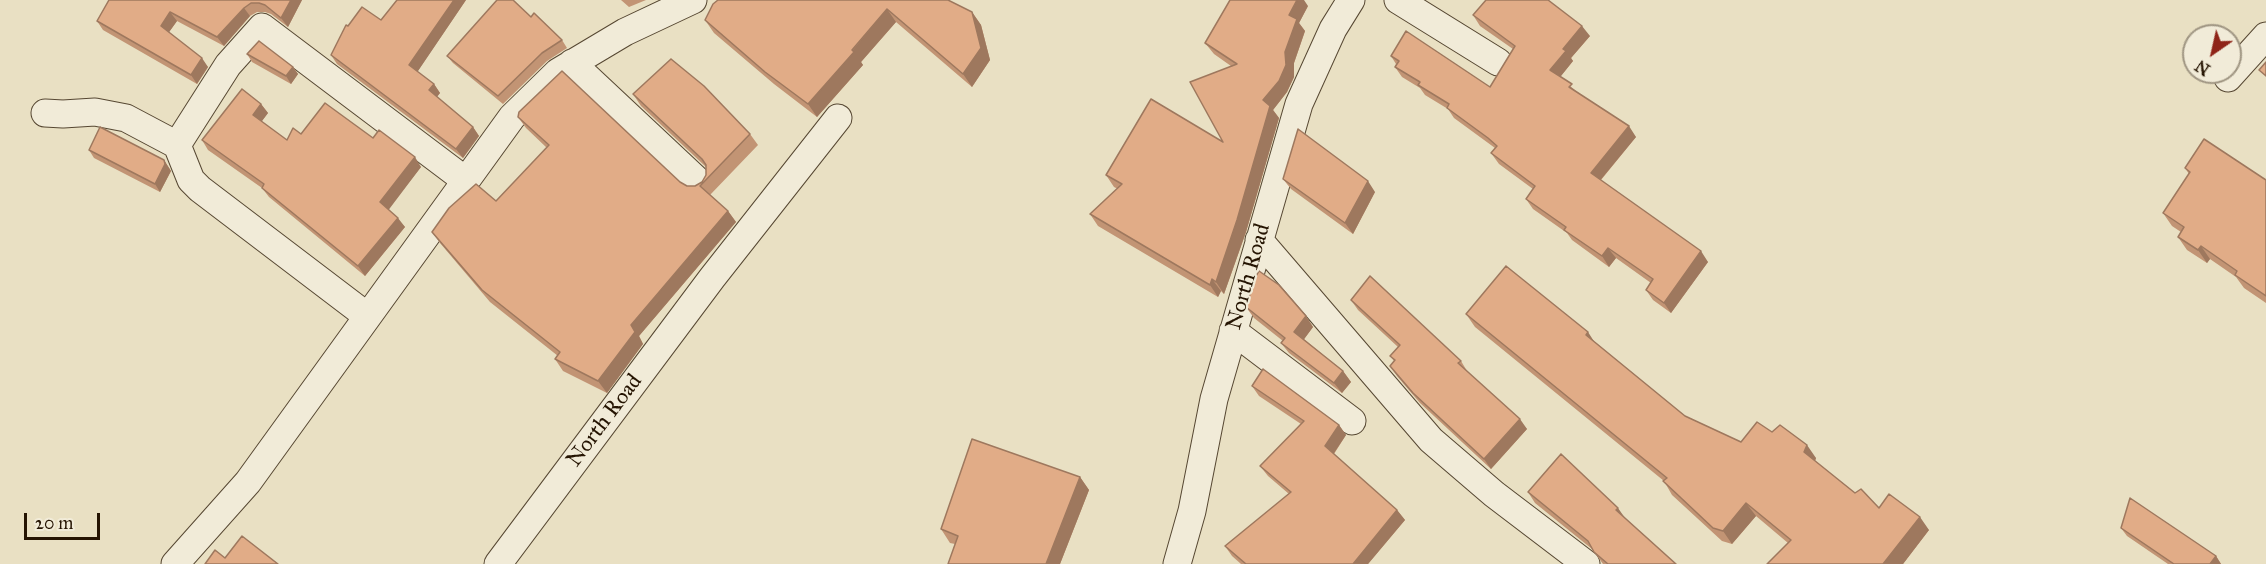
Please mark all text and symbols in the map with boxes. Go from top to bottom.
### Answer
north arrow [2182,24,2242,84]
text: N [2192,56,2214,79]
street label: North Road [1221,221,1277,333]
street label: North Road [562,369,648,473]
scale bar [27,501,104,539]
text: 20 m [35,512,73,534]

